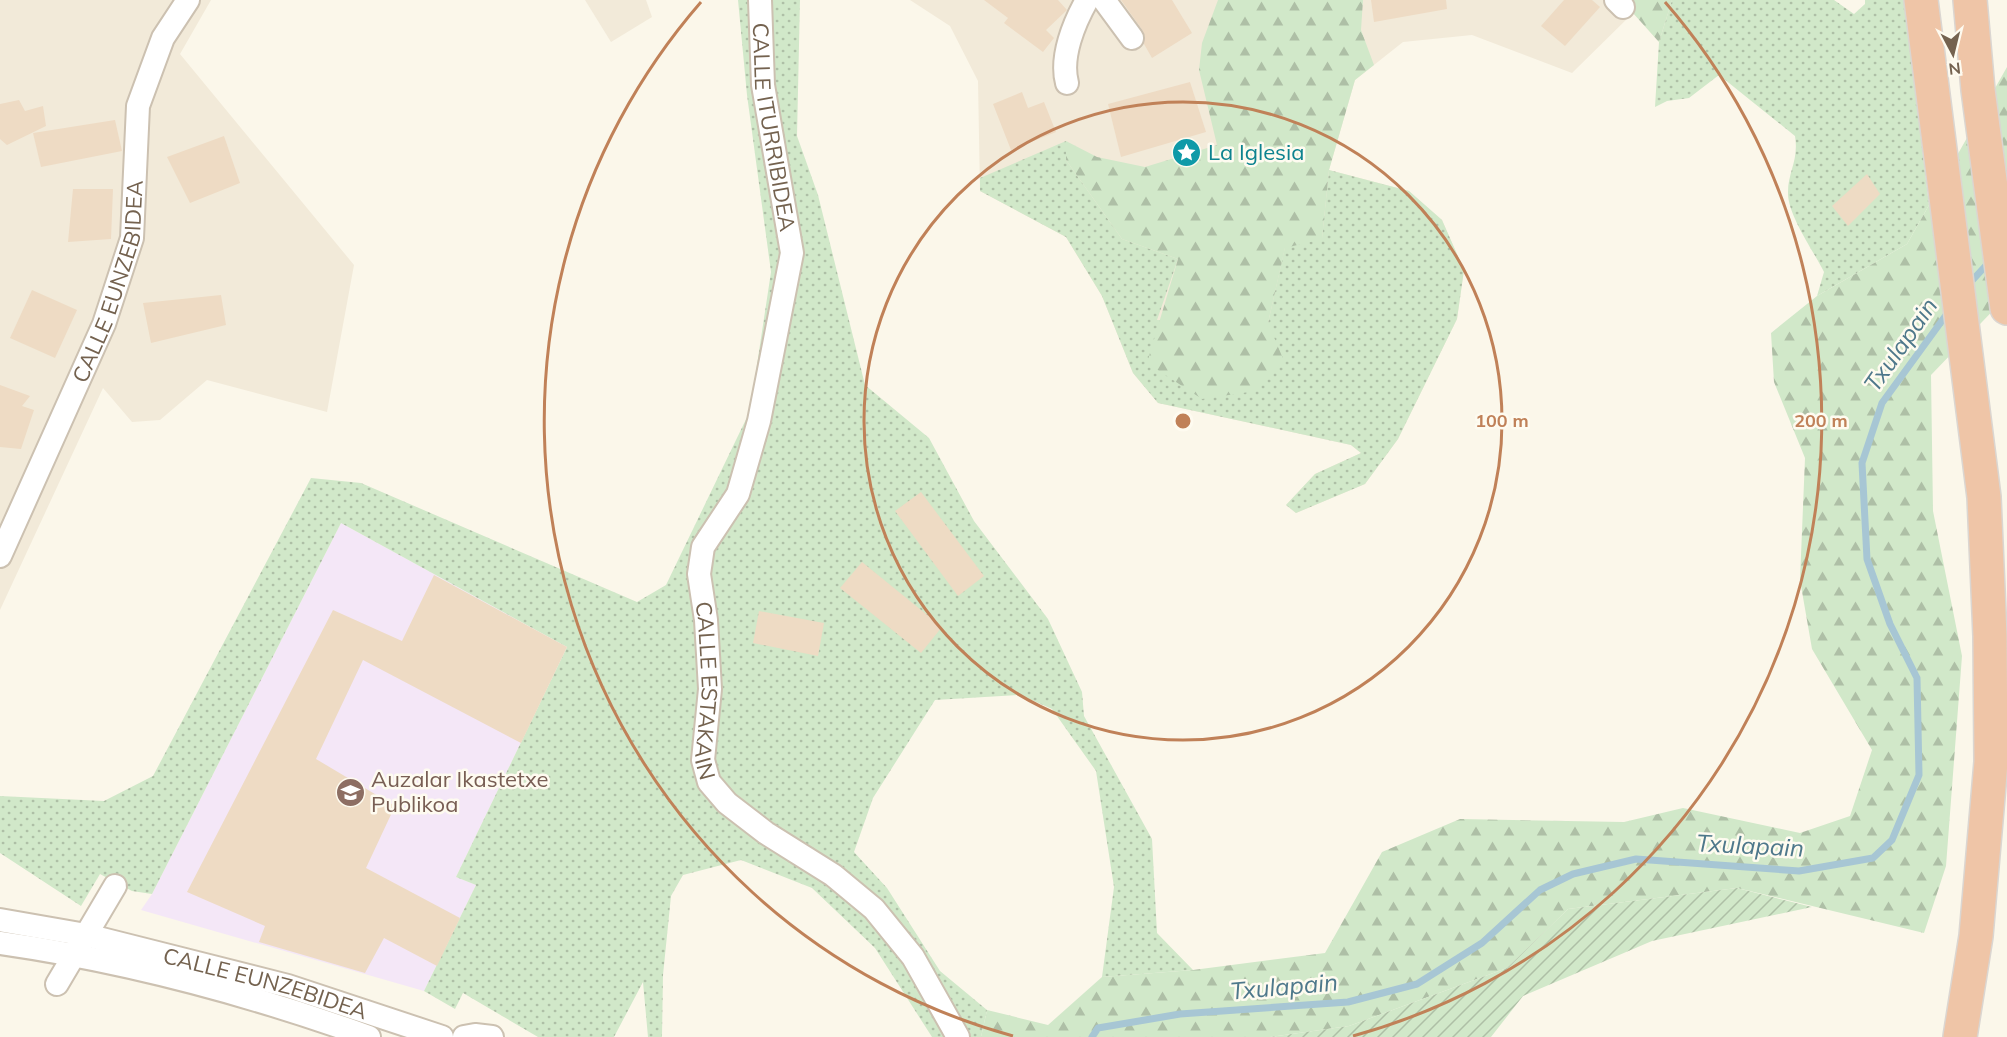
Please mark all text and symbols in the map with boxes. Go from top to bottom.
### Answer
street label: CALLE ITURRIBIDEA [747,22,802,234]
north arrow [1923,24,1983,84]
text: N [1948,58,1962,80]
place icon: La Iglesia [1171,136,1203,168]
place label: La Iglesia [1208,138,1304,166]
street label: CALLE EUNZEBIDEA [66,180,149,387]
water label: Txulapain [1857,292,1943,397]
text: 100 m [1475,409,1529,432]
text: 200 m [1794,409,1848,432]
centre of rings [1173,411,1193,431]
street label: CALLE ESTAKAIN [689,600,724,783]
place label: Auzalar Ikastetxe Publikoa [371,765,548,818]
school or university icon: Auzalar Ikastetxe Publikoa [334,776,366,808]
water label: Txulapain [1695,827,1805,863]
street label: CALLE EUNZEBIDEA [160,941,371,1025]
water label: Txulapain [1229,966,1339,1006]

